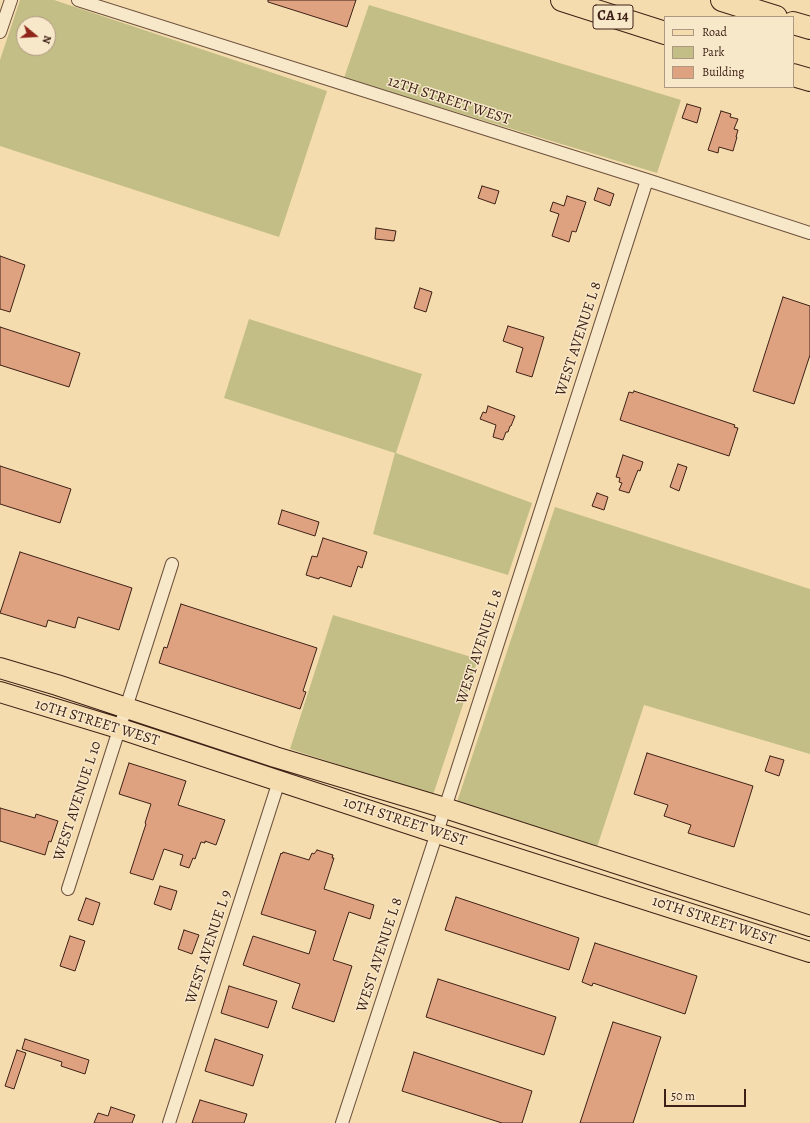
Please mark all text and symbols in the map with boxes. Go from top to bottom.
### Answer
road number: CA 14 [593,5,633,29]
north arrow [16,16,56,56]
legend [664,16,794,88]
text: Road [702,24,727,40]
text: N [39,33,55,46]
text: Park [702,44,725,60]
text: Building [702,64,744,80]
street label: 12TH STREET WEST [385,73,513,129]
street label: WEST AVENUE L 8 [552,280,606,398]
street label: WEST AVENUE L 8 [453,588,507,706]
street label: 10TH STREET WEST [33,696,161,750]
street label: WEST AVENUE L 10 [50,739,106,863]
street label: 10TH STREET WEST [341,794,469,850]
street label: WEST AVENUE L 9 [182,888,236,1006]
street label: 10TH STREET WEST [650,893,778,949]
street label: WEST AVENUE L 8 [353,896,407,1014]
scale bar [666,1081,748,1107]
text: 50 m [671,1088,695,1104]

